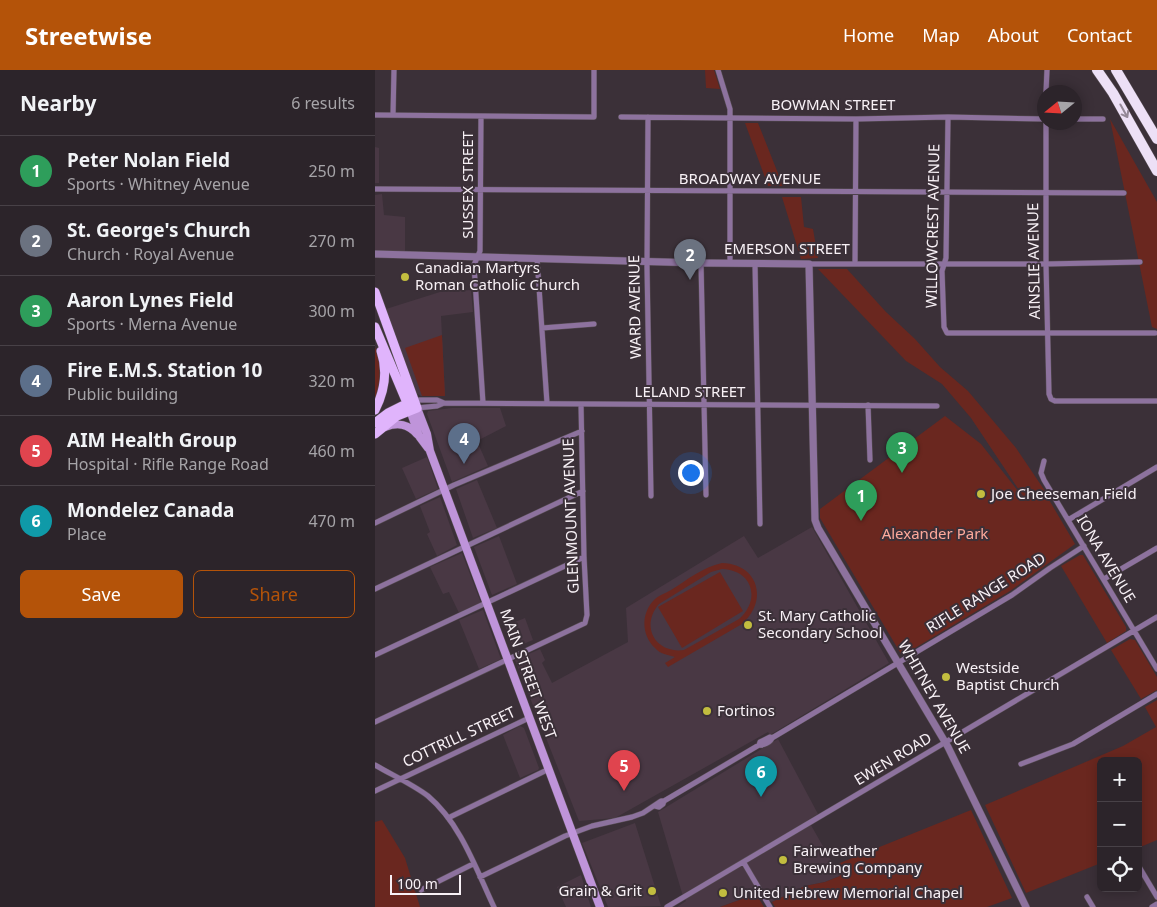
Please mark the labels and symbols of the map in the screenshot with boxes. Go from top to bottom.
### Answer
north arrow [1037,85,1082,130]
street label: BOWMAN STREET [771,94,896,114]
one-way arrow [1119,103,1129,118]
street label: SUSSEX STREET [457,131,477,239]
street label: WILLOWCREST AVENUE [921,144,943,308]
street label: BROADWAY AVENUE [679,168,821,188]
street label: AINSLIE AVENUE [1022,203,1044,319]
street label: EMERSON STREET [724,238,851,258]
pin: 2 [674,239,706,280]
street label: WARD AVENUE [623,255,645,359]
place label: Canadian Martyrs Roman Catholic Church [415,257,580,294]
marker: Canadian Martyrs Roman Catholic Church [399,271,411,283]
street label: LELAND STREET [635,381,746,401]
pin: 4 [448,423,480,464]
pin: 3 [886,432,918,473]
street label: GLENMOUNT AVENUE [557,438,583,594]
your location [678,460,704,486]
pin: 1 [845,480,877,521]
place label: Joe Cheeseman Field [989,483,1137,503]
marker: Joe Cheeseman Field [975,488,987,500]
street label: IONA AVENUE [1073,511,1141,606]
park label: Alexander Park [882,523,988,543]
street label: RIFLE RANGE ROAD [922,547,1049,637]
place label: St. Mary Catholic Secondary School [758,605,882,642]
street label: MAIN STREET WEST [496,606,562,742]
marker: St. Mary Catholic Secondary School [742,619,754,631]
street label: WHITNEY AVENUE [894,636,975,757]
place label: Westside Baptist Church [956,657,1060,694]
marker: Westside Baptist Church [940,671,952,683]
place label: Fortinos [717,700,775,720]
street label: COTTRILL STREET [399,701,519,771]
marker: Fortinos [701,705,713,717]
street label: EWEN ROAD [850,727,935,789]
pin: 5 [608,750,640,791]
pin: 6 [745,756,777,797]
place label: Fairweather Brewing Company [793,840,922,877]
marker: Fairweather Brewing Company [777,854,789,866]
scale bar [390,872,461,895]
place label: Grain & Grit [558,880,643,900]
place label: United Hebrew Memorial Chapel [733,882,963,902]
marker: Grain & Grit [646,885,658,897]
marker: United Hebrew Memorial Chapel [717,887,729,899]

